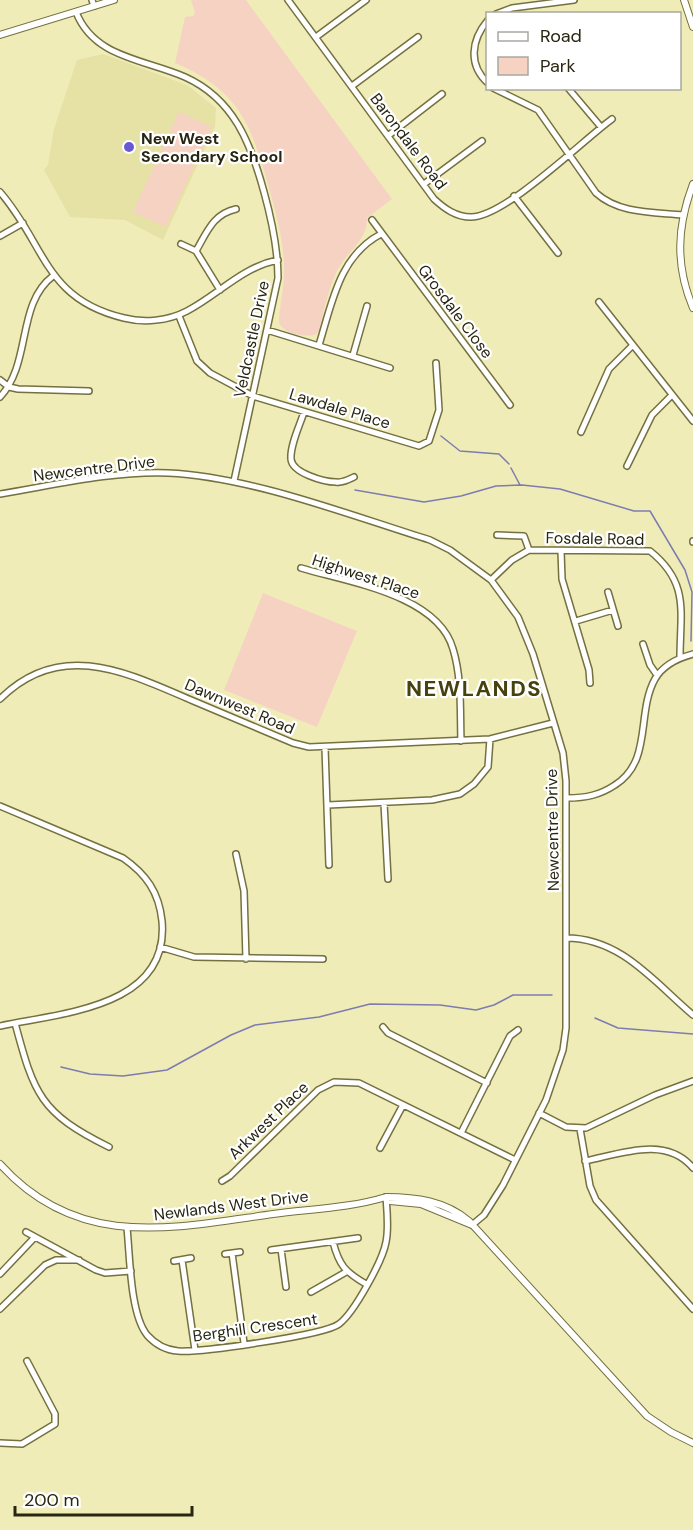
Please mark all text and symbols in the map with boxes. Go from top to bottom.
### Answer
legend [486,12,681,90]
text: Road [540,24,582,48]
text: Park [540,54,576,78]
street label: Barondale Road [365,89,452,194]
place label: New West Secondary School [141,128,283,167]
marker: New West Secondary School [122,140,136,154]
street label: Grosdale Close [413,260,498,363]
street label: Veldcastle Drive [229,279,274,399]
street label: Lawdale Place [287,383,393,434]
street label: Newcentre Drive [32,451,156,486]
street label: Fosdale Road [545,527,644,550]
street label: Highwest Place [309,549,422,604]
street label: Dawnwest Road [182,674,298,739]
district label: NEWLANDS [406,674,542,703]
street label: Newcentre Drive [541,769,564,891]
street label: Arkwest Place [224,1077,313,1164]
street label: Newlands West Drive [153,1186,310,1225]
street label: Berghill Crescent [191,1308,319,1347]
scale bar [15,1479,192,1517]
text: 200 m [24,1488,80,1512]

